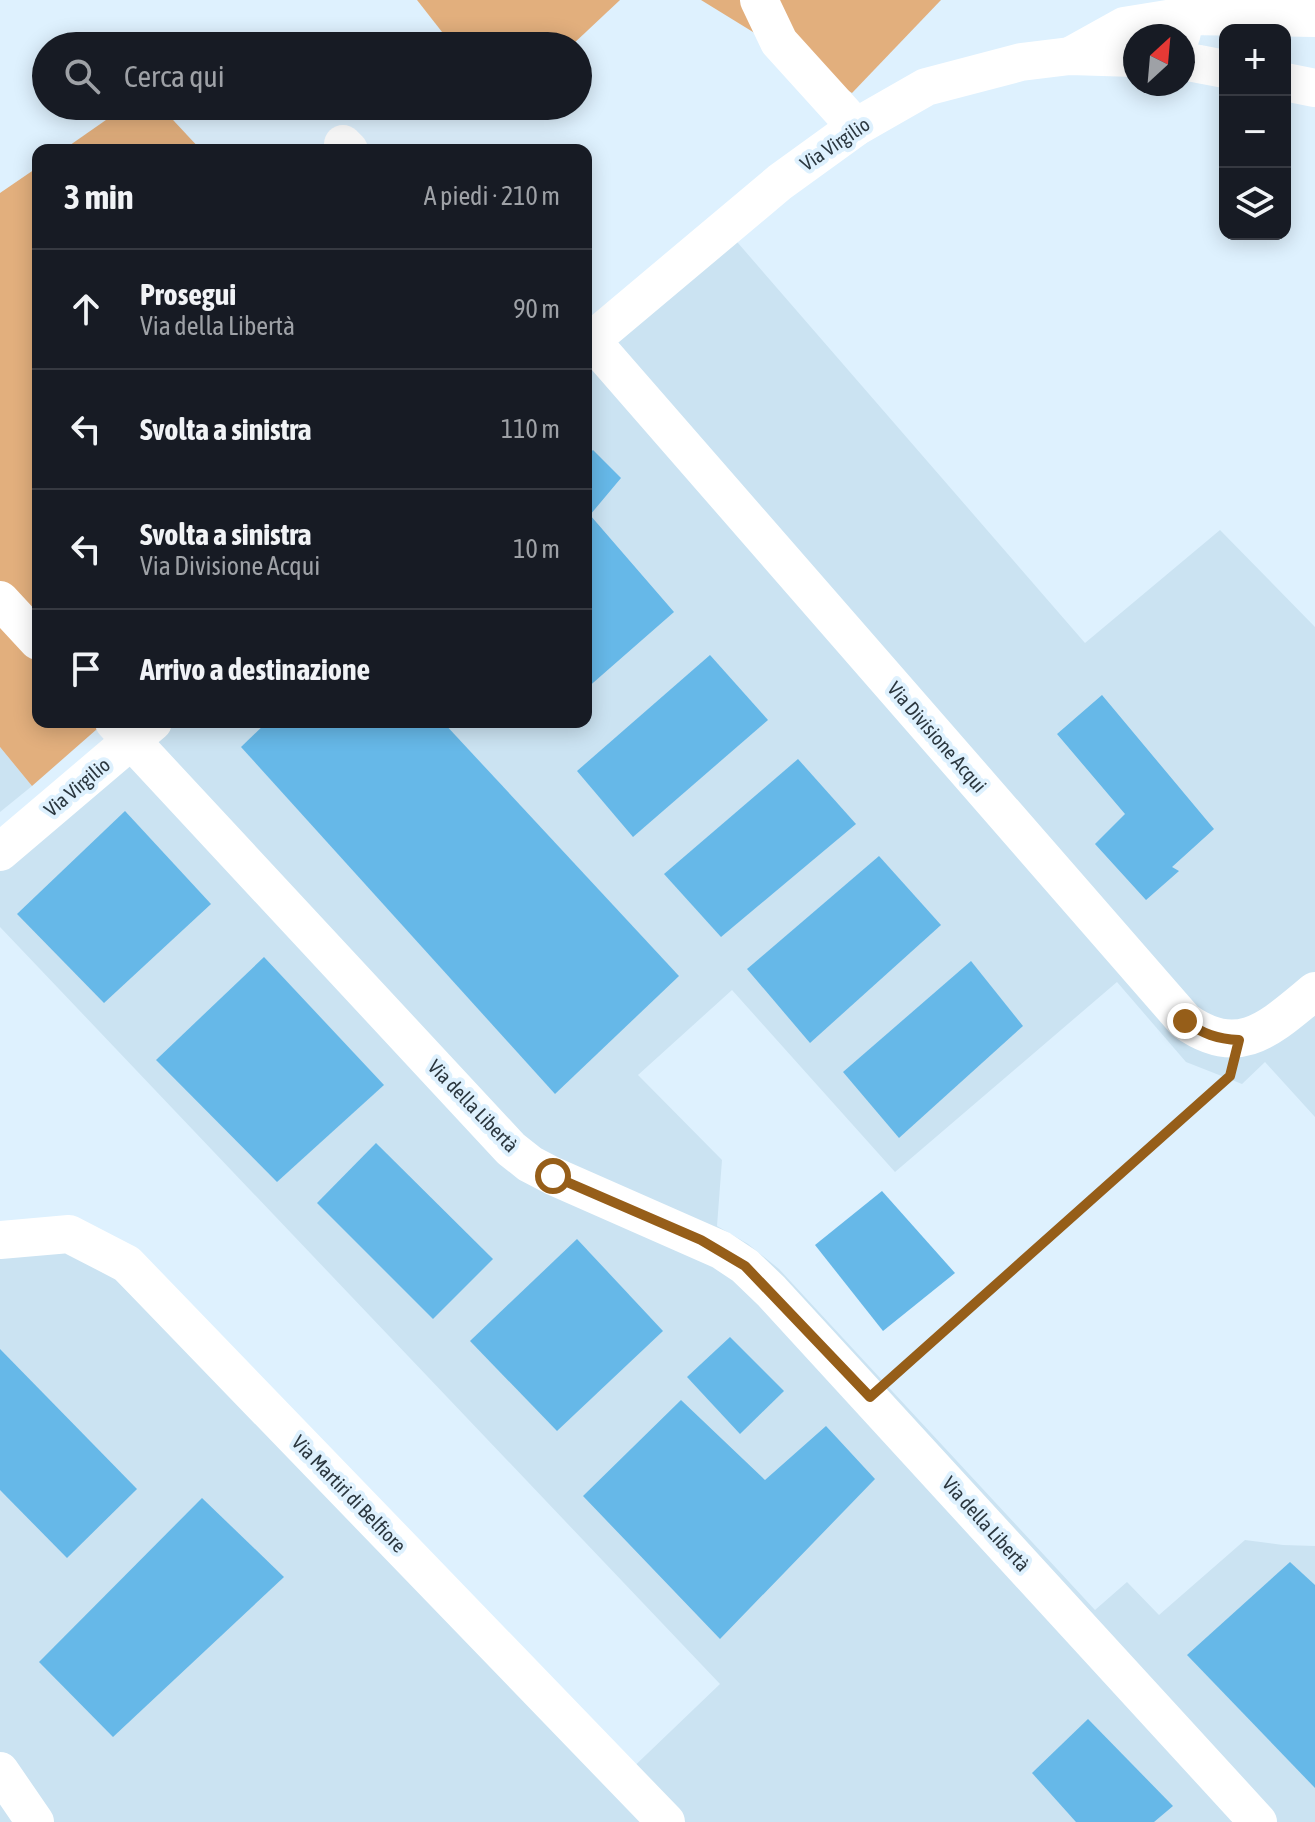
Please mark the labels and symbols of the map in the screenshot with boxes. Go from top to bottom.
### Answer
north arrow [1123,24,1195,96]
street label: Via Virgilio [796,112,874,175]
street label: Via Divisione Acqui [883,677,992,797]
street label: Via Virgilio [39,753,114,821]
route end [1167,1003,1203,1039]
street label: Via della Libertà [424,1055,523,1157]
route start [535,1158,571,1194]
street label: Via Martiri di Belfiore [288,1430,411,1557]
street label: Via della Libertà [938,1472,1035,1576]

